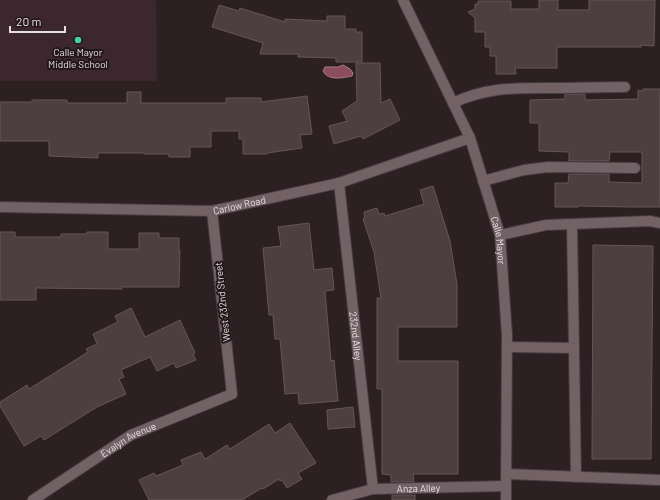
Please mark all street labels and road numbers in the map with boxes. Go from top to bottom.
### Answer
street label: Carlow Road [212,193,267,217]
street label: Calle Mayor [489,215,508,265]
street label: West 232nd Street [212,261,232,342]
street label: 232nd Alley [347,311,365,362]
street label: Evalyn Avenue [98,420,158,460]
street label: Anza Alley [397,481,441,494]

